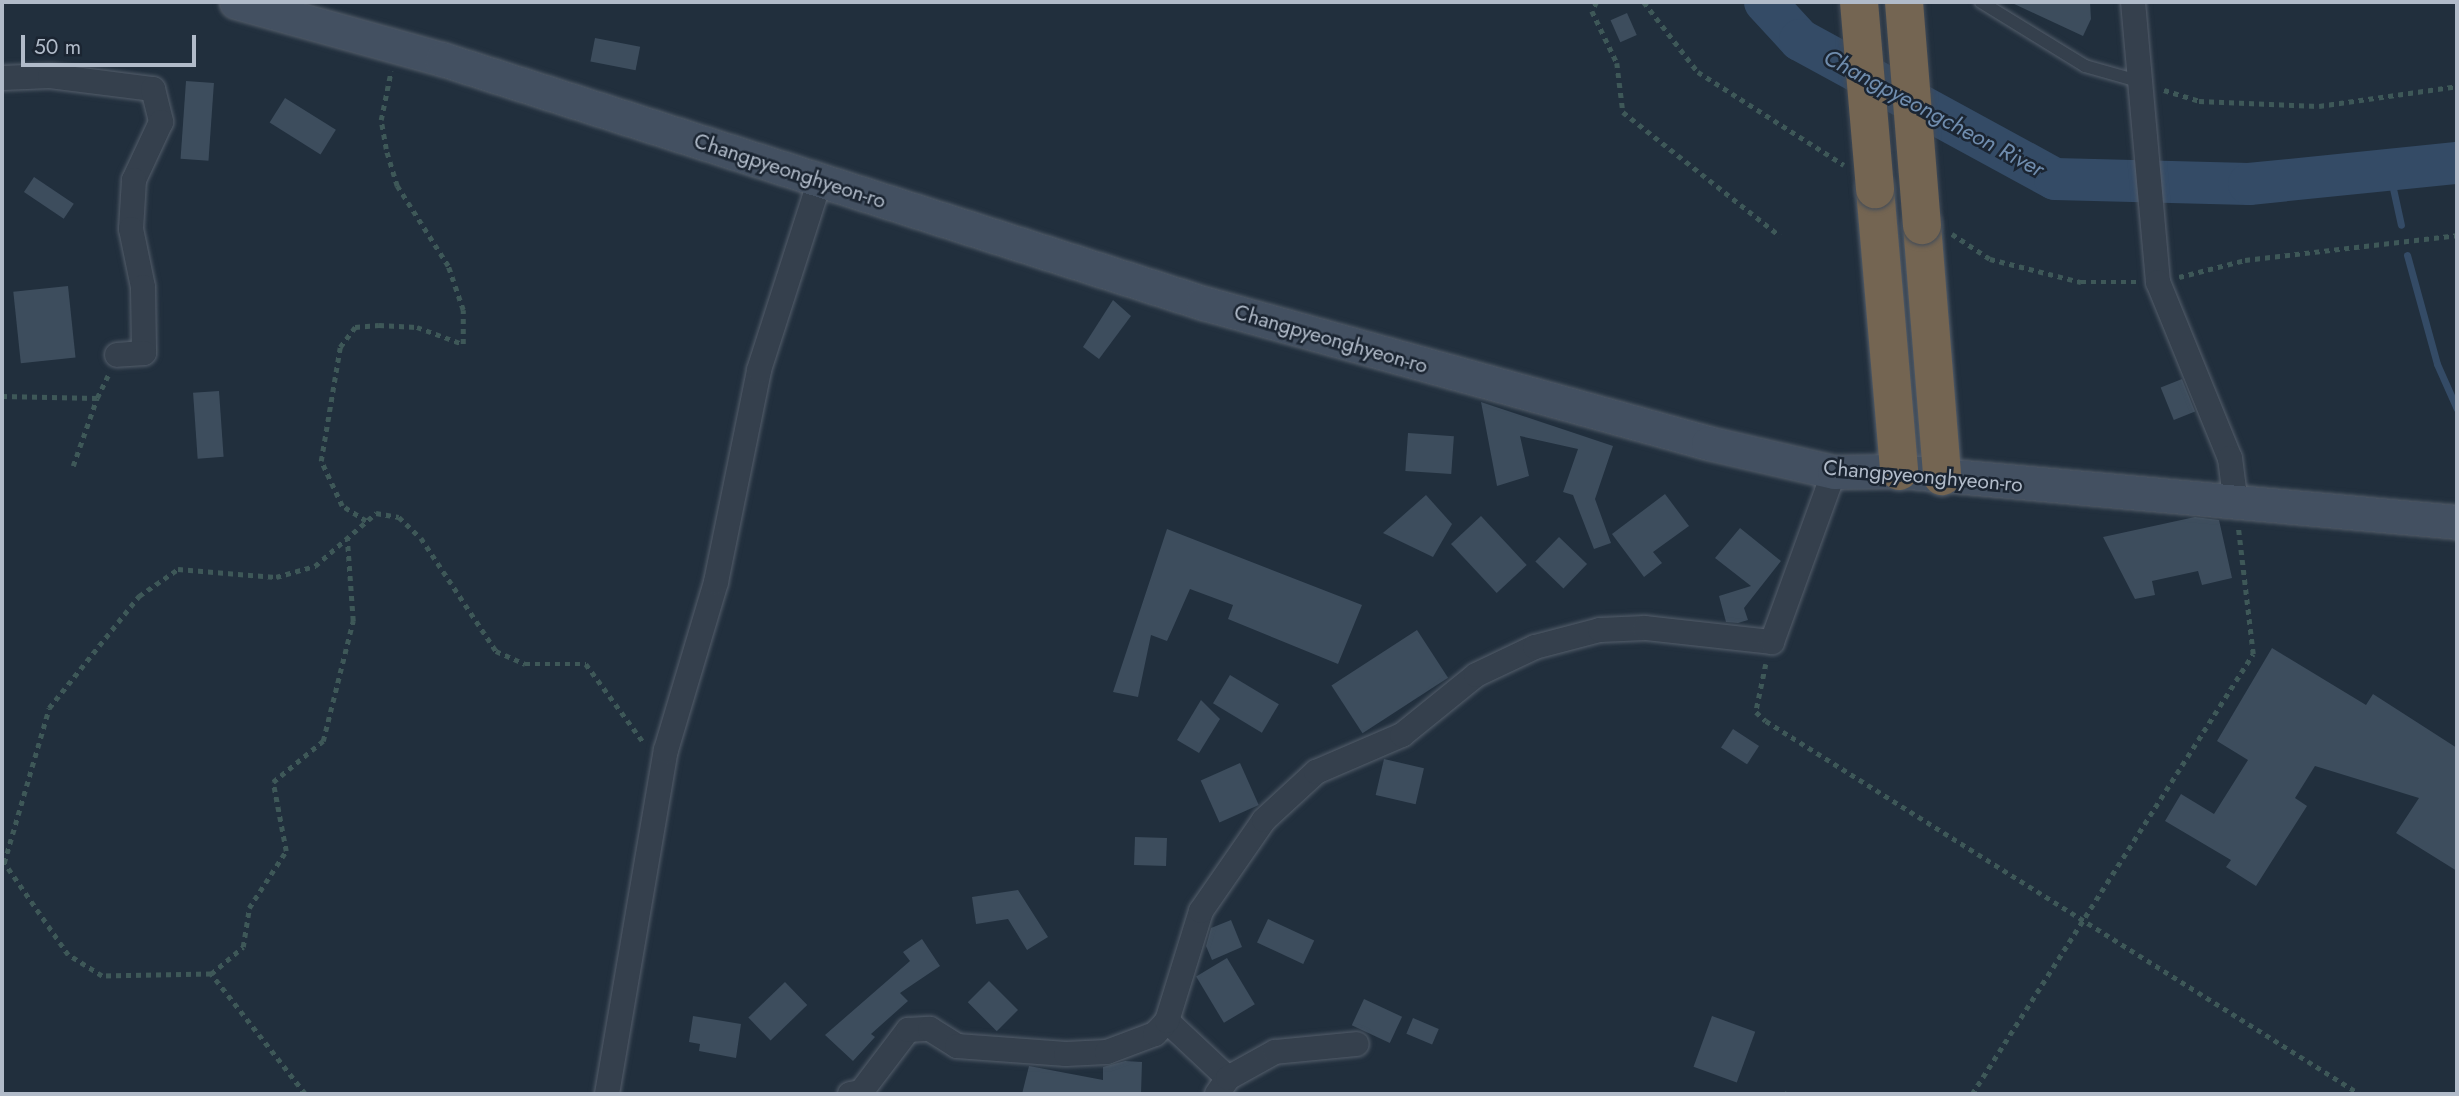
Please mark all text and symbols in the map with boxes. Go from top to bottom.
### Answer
scale bar [24,21,200,65]
text: 50 m [34,32,81,62]
water label: Changpyeongcheon River [1819,43,2049,183]
street label: Changpyeonghyeon-ro [691,128,889,214]
street label: Changpyeonghyeon-ro [1231,299,1431,379]
street label: Changpyeonghyeon-ro [1822,455,2024,497]

